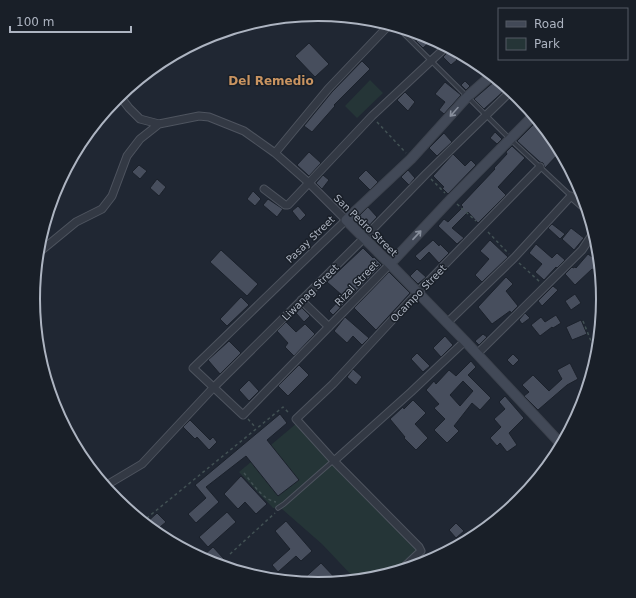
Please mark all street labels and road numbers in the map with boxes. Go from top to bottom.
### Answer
street label: San Pedro Street [332,192,400,258]
street label: Pasay Street [284,214,337,265]
street label: Rizal Street [332,259,380,308]
street label: Liwanag Street [280,262,341,323]
street label: Ocampo Street [388,262,449,324]

